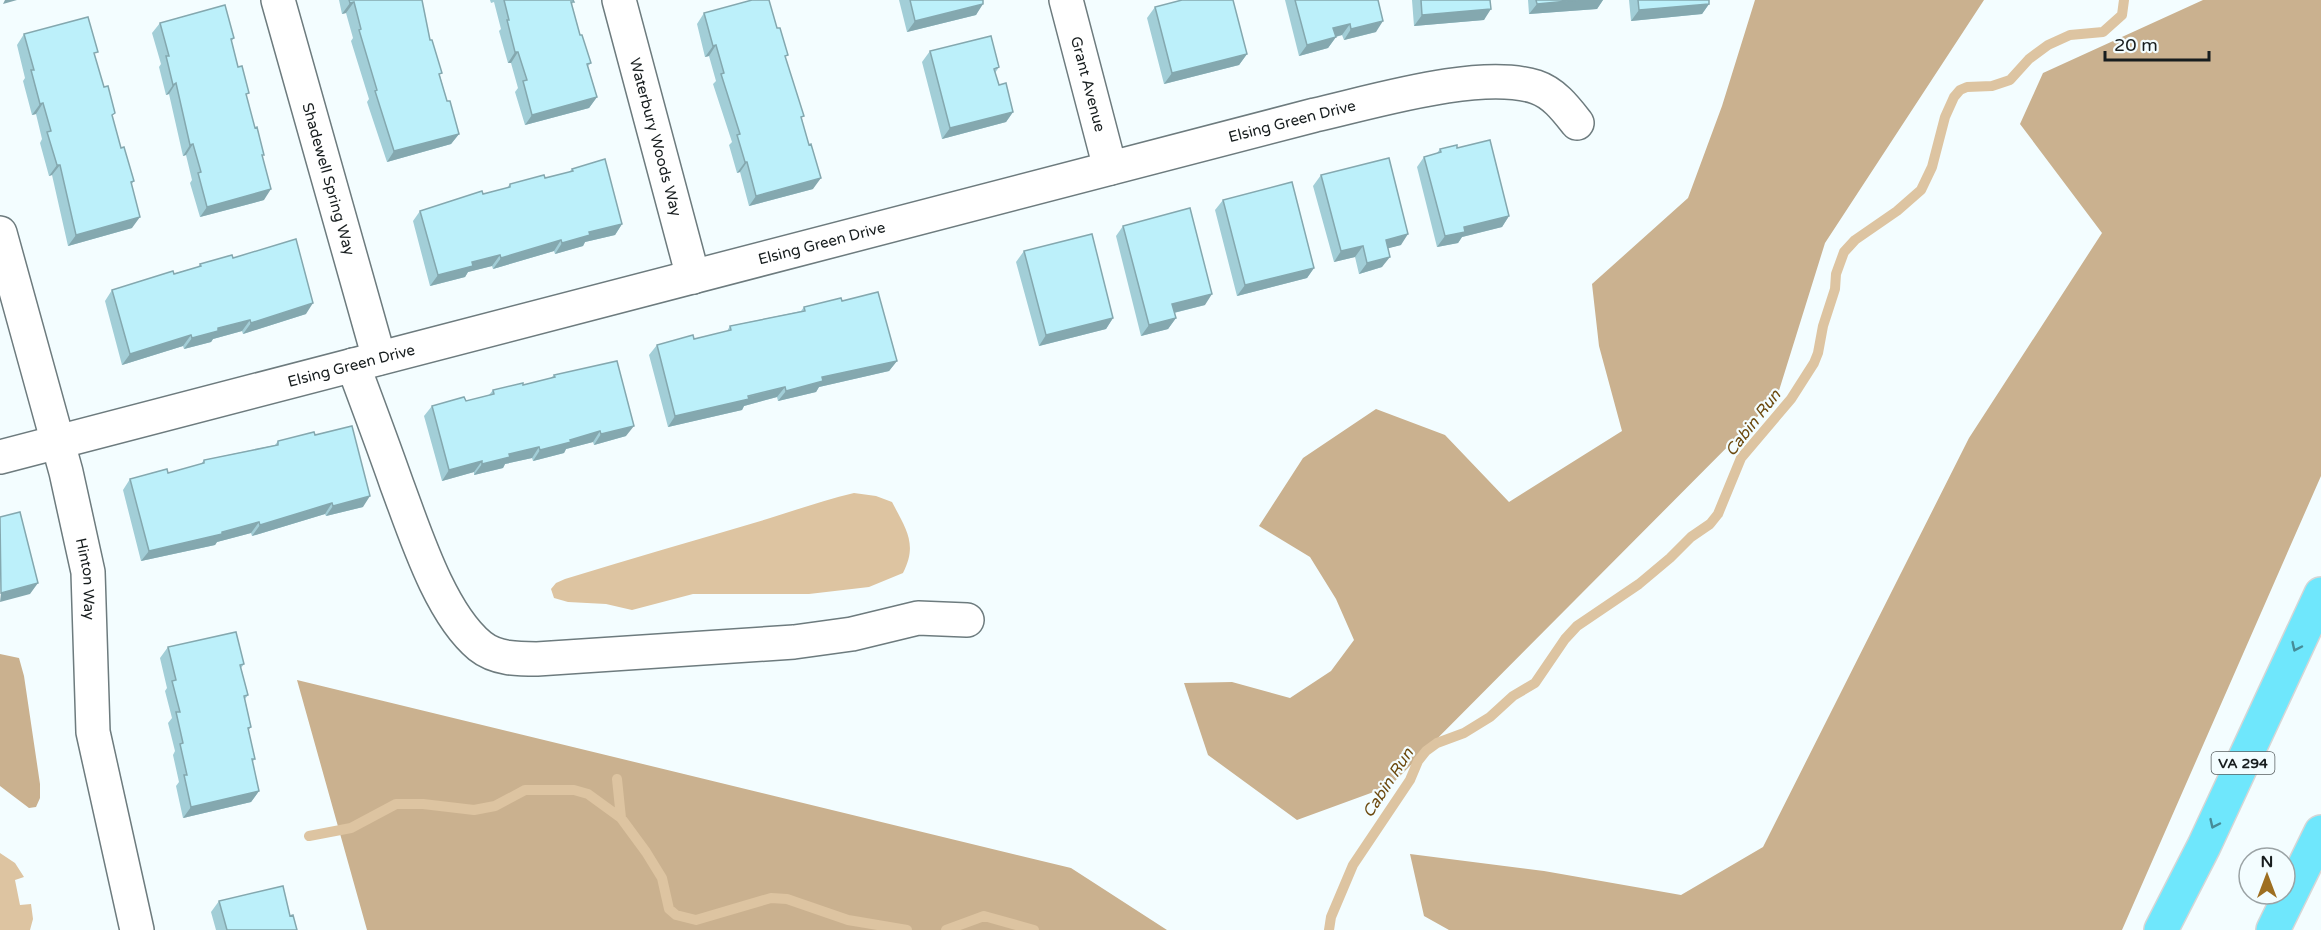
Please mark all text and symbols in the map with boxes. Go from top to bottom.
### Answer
scale bar [2105,24,2208,62]
text: 20 m [2114,34,2158,56]
street label: Grant Avenue [1067,35,1109,134]
street label: Waterbury Woods Way [626,56,685,218]
street label: Elsing Green Drive [1226,96,1358,146]
street label: Shadewell Spring Way [298,101,359,257]
street label: Elsing Green Drive [756,218,887,268]
street label: Elsing Green Drive [286,340,417,391]
water label: Cabin Run [1721,385,1786,460]
street label: Hinton Way [72,536,98,620]
one-way arrow [2292,641,2304,652]
water label: Cabin Run [1358,743,1419,822]
road number: VA 294 [2212,752,2274,774]
one-way arrow [2209,817,2221,828]
north arrow [2237,846,2297,906]
text: N [2261,852,2273,872]

